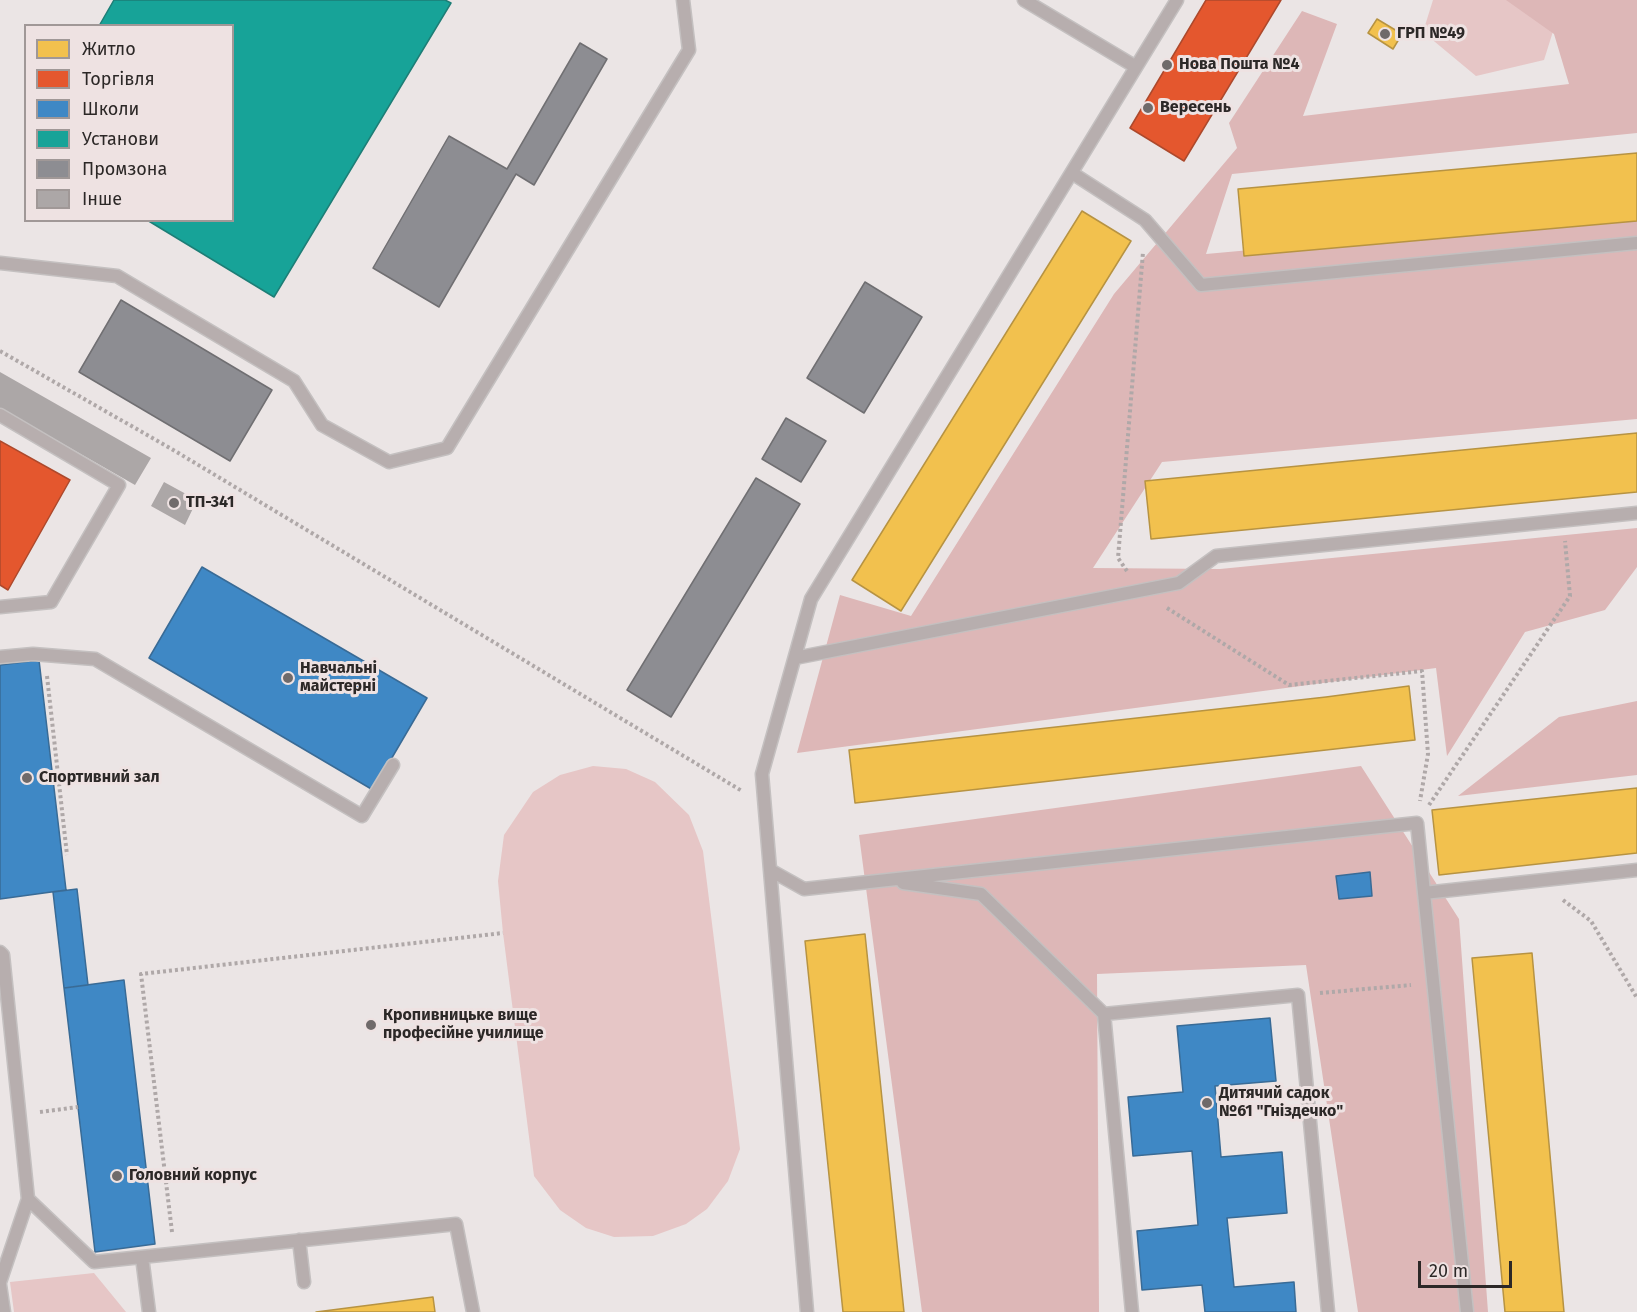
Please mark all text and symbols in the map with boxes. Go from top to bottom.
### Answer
legend [24,24,234,222]
place label: ГРП №49 [1397,24,1465,44]
marker: ГРП №49 [1378,27,1392,41]
text: Житло [82,38,136,60]
place label: Нова Пошта №4 [1179,55,1299,75]
marker: Нова Пошта №4 [1160,58,1174,72]
text: Торгівля [82,68,155,90]
text: Школи [82,98,139,120]
place label: Вересень [1160,98,1231,118]
marker: Вересень [1141,101,1155,115]
text: Установи [82,128,159,150]
text: Промзона [82,158,167,180]
text: Інше [82,188,122,210]
place label: ТП-341 [186,493,234,513]
marker: ТП-341 [167,496,181,510]
place label: Навчальні майстерні [300,659,377,697]
marker: Навчальні майстерні [281,671,295,685]
place label: Спортивний зал [39,768,160,788]
marker: Спортивний зал [20,771,34,785]
place label: Кропивницьке вище професійне училище [383,1006,544,1044]
marker: Кропивницьке вище професійне училище [364,1018,378,1032]
place label: Дитячий садок №61 "Гніздечко" [1219,1084,1343,1122]
marker: Дитячий садок №61 "Гніздечко" [1200,1096,1214,1110]
place label: Головний корпус [129,1166,257,1186]
marker: Головний корпус [110,1169,124,1183]
scale bar [1421,1249,1516,1287]
text: 20 m [1429,1260,1468,1282]

